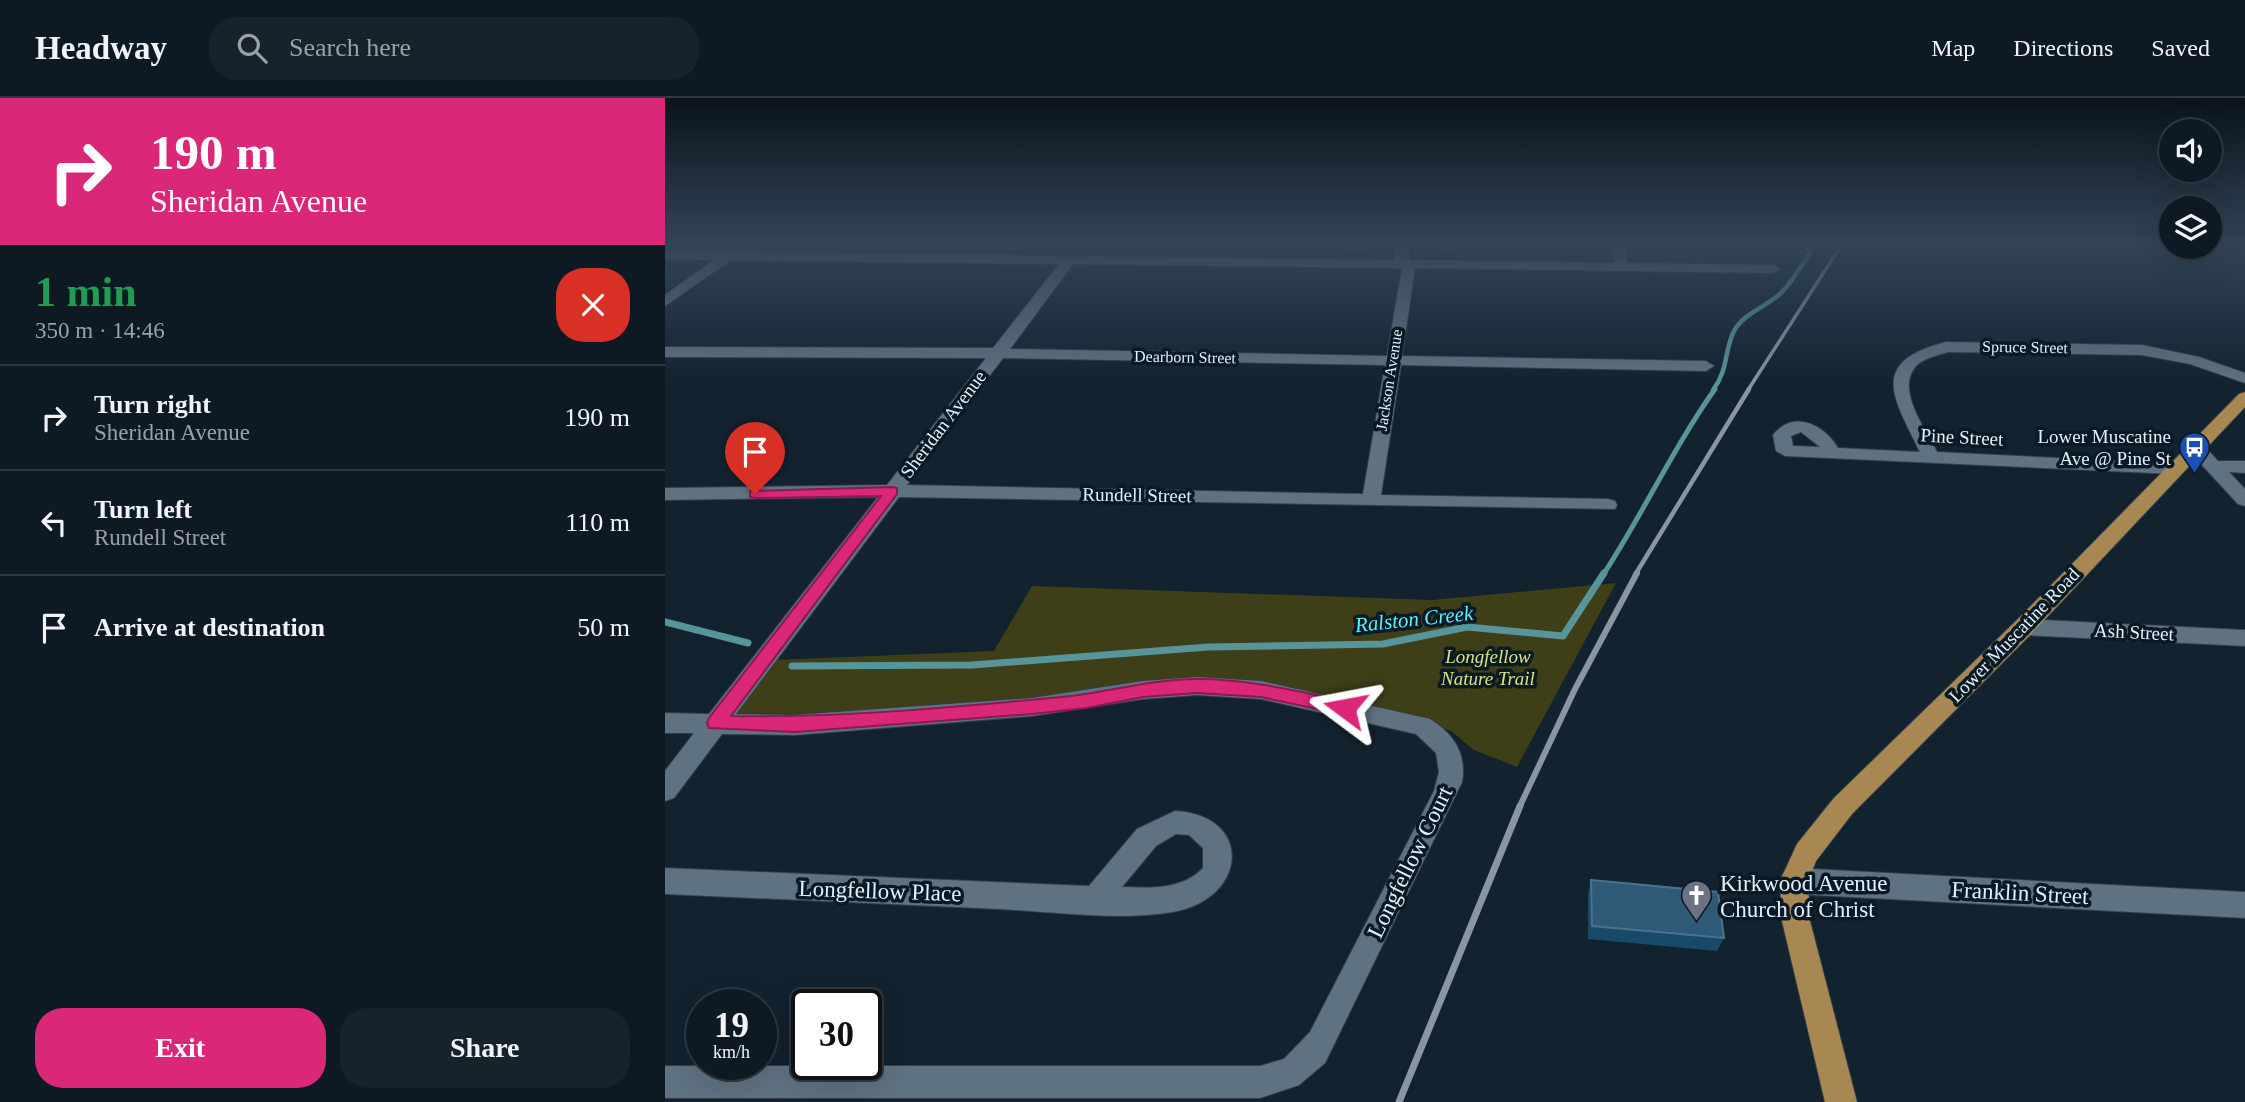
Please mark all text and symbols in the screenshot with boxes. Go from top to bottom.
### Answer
search box [209,17,699,80]
icon: search [233,29,271,67]
text: Headway [35,30,167,66]
text: Search here [289,33,411,62]
text: Map [1931,35,1975,61]
text: Directions [2013,35,2113,61]
text: Saved [2151,35,2210,61]
map controls [2159,119,2222,259]
button: sound [2159,119,2222,182]
text: 190 m [150,125,277,180]
icon: right [35,126,126,217]
text: Sheridan Avenue [150,183,367,219]
button: layers [2159,196,2222,259]
button: close [556,268,630,342]
text: 1 min [35,269,137,315]
text: 350 m · 14:46 [35,318,165,343]
street label: Jackson Avenue [1373,328,1405,432]
street label: Spruce Street [1982,338,2069,357]
street label: Dearborn Street [1134,348,1237,366]
street label: Sheridan Avenue [896,366,990,482]
text: Turn right [94,390,211,419]
icon: right [35,399,73,437]
text: 190 m [564,403,630,432]
text: Sheridan Avenue [94,420,250,445]
pin [725,422,785,494]
street label: Pine Street [1920,424,2005,450]
place label: Lower Muscatine Ave @ Pine St [2038,426,2172,469]
bus stop icon: Lower Muscatine Ave @ Pine St [2177,430,2211,474]
icon: arrive [736,433,774,471]
street label: Rundell Street [1082,484,1193,506]
text: Turn left [94,495,192,524]
icon: left [35,504,73,542]
text: 110 m [565,508,630,537]
text: Rundell Street [94,525,226,550]
street label: Lower Muscatine Road [1945,563,2084,706]
water label: Ralston Creek [1353,601,1475,637]
icon: arrive [35,609,73,647]
text: Arrive at destination [94,613,325,642]
text: 50 m [577,613,630,642]
street label: Ash Street [2094,619,2175,645]
park label: Longfellow Nature Trail [1440,646,1535,689]
position arrow [1308,671,1382,745]
street label: Longfellow Court [1363,782,1458,942]
place label: Kirkwood Avenue Church of Christ [1720,871,1888,922]
street label: Longfellow Place [798,876,962,906]
street label: Franklin Street [1951,877,2090,909]
church icon: Kirkwood Avenue Church of Christ [1680,879,1714,923]
speed limit sign: 30 [791,989,882,1080]
text: 19 [714,1006,749,1045]
button: Exit [35,1008,326,1088]
button: Share [340,1008,630,1088]
text: km/h [713,1042,750,1062]

